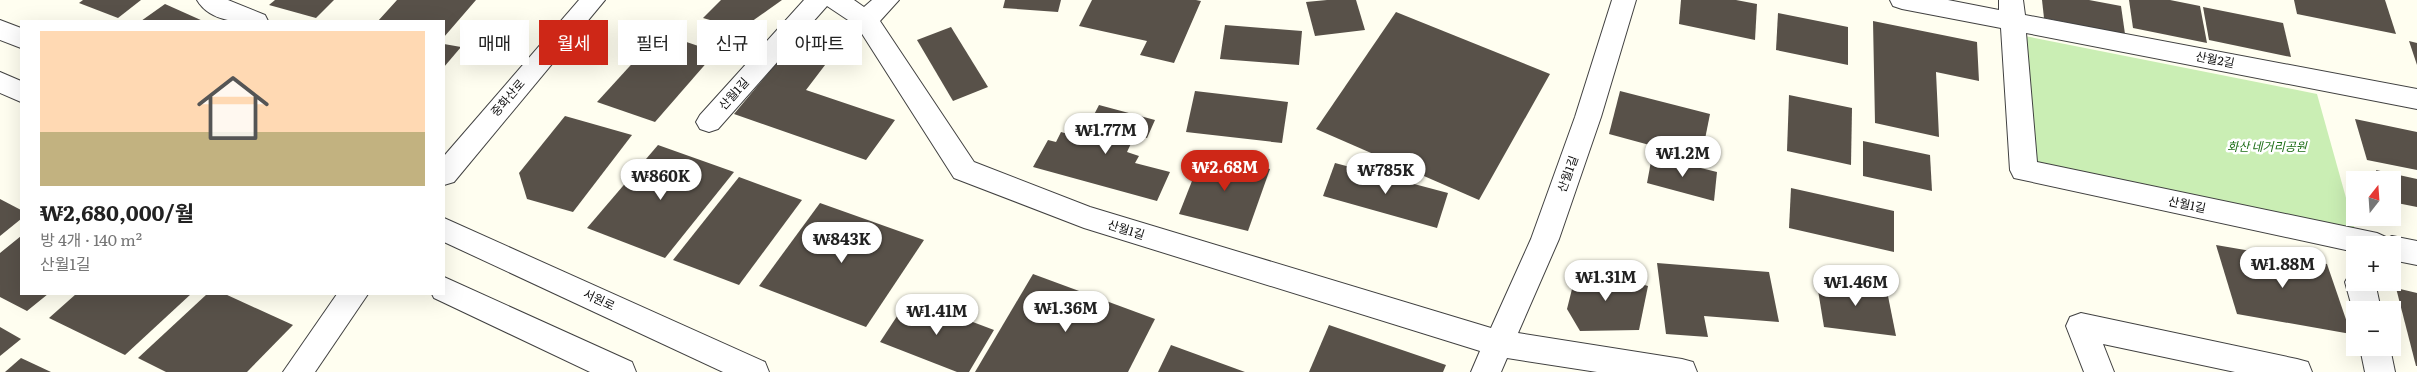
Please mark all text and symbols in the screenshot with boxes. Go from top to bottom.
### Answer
chip: 매매 [460,20,529,65]
chip: 월세 [539,20,608,65]
chip: 필터 [618,20,687,65]
chip: 신규 [697,20,767,65]
chip: 아파트 [777,20,862,65]
street label: 산월2길 [2194,46,2236,72]
icon: home [188,63,278,153]
street label: 산월1길 [714,73,753,113]
street label: 중화산로 [486,75,529,120]
pin: ₩1.77M [1065,112,1147,155]
text: ₩1.77M [1075,117,1137,141]
pin: ₩1.2M [1648,136,1718,178]
park label: 화산 네거리공원 [2227,137,2308,155]
text: ₩1.2M [1656,140,1710,164]
pin: ₩2.68M [1184,150,1266,192]
pin: ₩785K [1351,152,1421,195]
street label: 산월1길 [1552,153,1582,195]
text: ₩2.68M [1192,154,1258,178]
text: ₩785K [1358,157,1414,181]
pin: ₩860K [626,158,696,201]
text: ₩860K [632,163,690,187]
north arrow [2346,171,2401,226]
map controls [2346,171,2401,356]
street label: 산월1길 [2167,191,2208,217]
text: ₩2,680,000/월 [40,196,194,227]
street label: 산월1길 [1105,215,1147,243]
pin: ₩843K [807,222,877,264]
text: ₩843K [813,226,871,250]
text: 방 4개 · 140 m² [40,227,142,251]
button: + [2346,236,2401,291]
pin: ₩1.88M [2242,246,2324,289]
text: 산월1길 [40,251,91,275]
text: ₩1.88M [2251,251,2315,275]
pin: ₩1.31M [1565,260,1647,302]
text: ₩1.31M [1576,264,1636,288]
pin: ₩1.46M [1815,264,1897,307]
text: ₩1.46M [1824,269,1888,293]
street label: 서원로 [581,284,618,314]
pin: ₩1.36M [1025,290,1107,333]
pin: ₩1.41M [896,294,978,336]
text: ₩1.36M [1034,295,1098,319]
text: ₩1.41M [906,298,968,322]
button: − [2346,301,2401,356]

